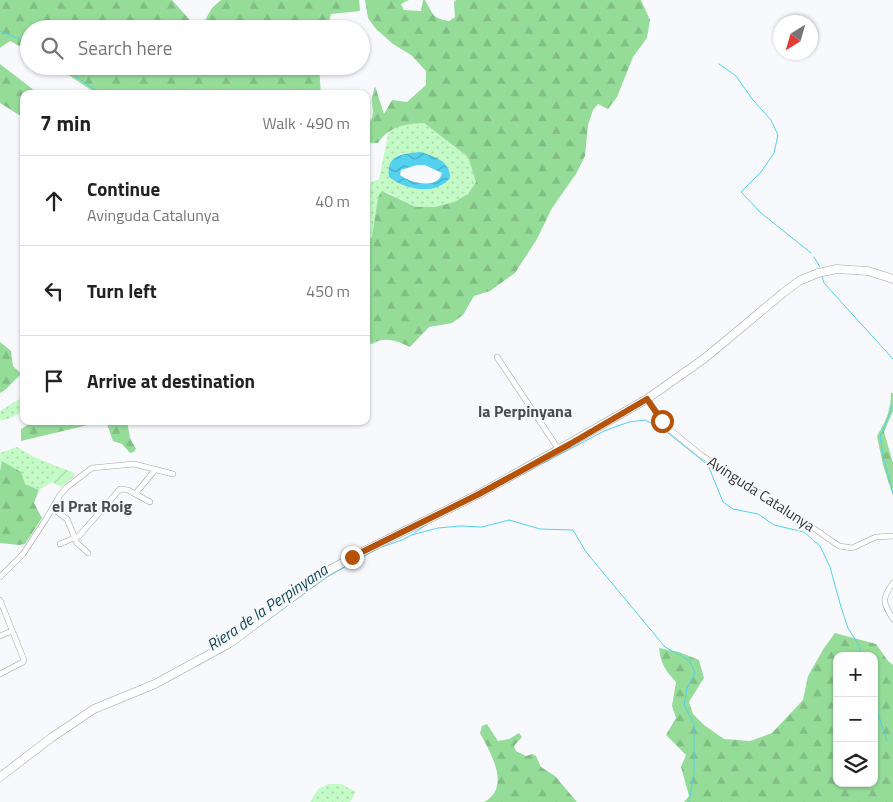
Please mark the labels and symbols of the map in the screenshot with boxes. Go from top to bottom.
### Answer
north arrow [773,15,818,60]
district label: la Perpinyana [478,399,572,423]
route start [651,410,674,433]
street label: Avinguda Catalunya [703,450,820,537]
district label: el Prat Roig [52,494,132,518]
route end [341,546,364,569]
water label: Riera de la Perpinyana [202,557,333,656]

